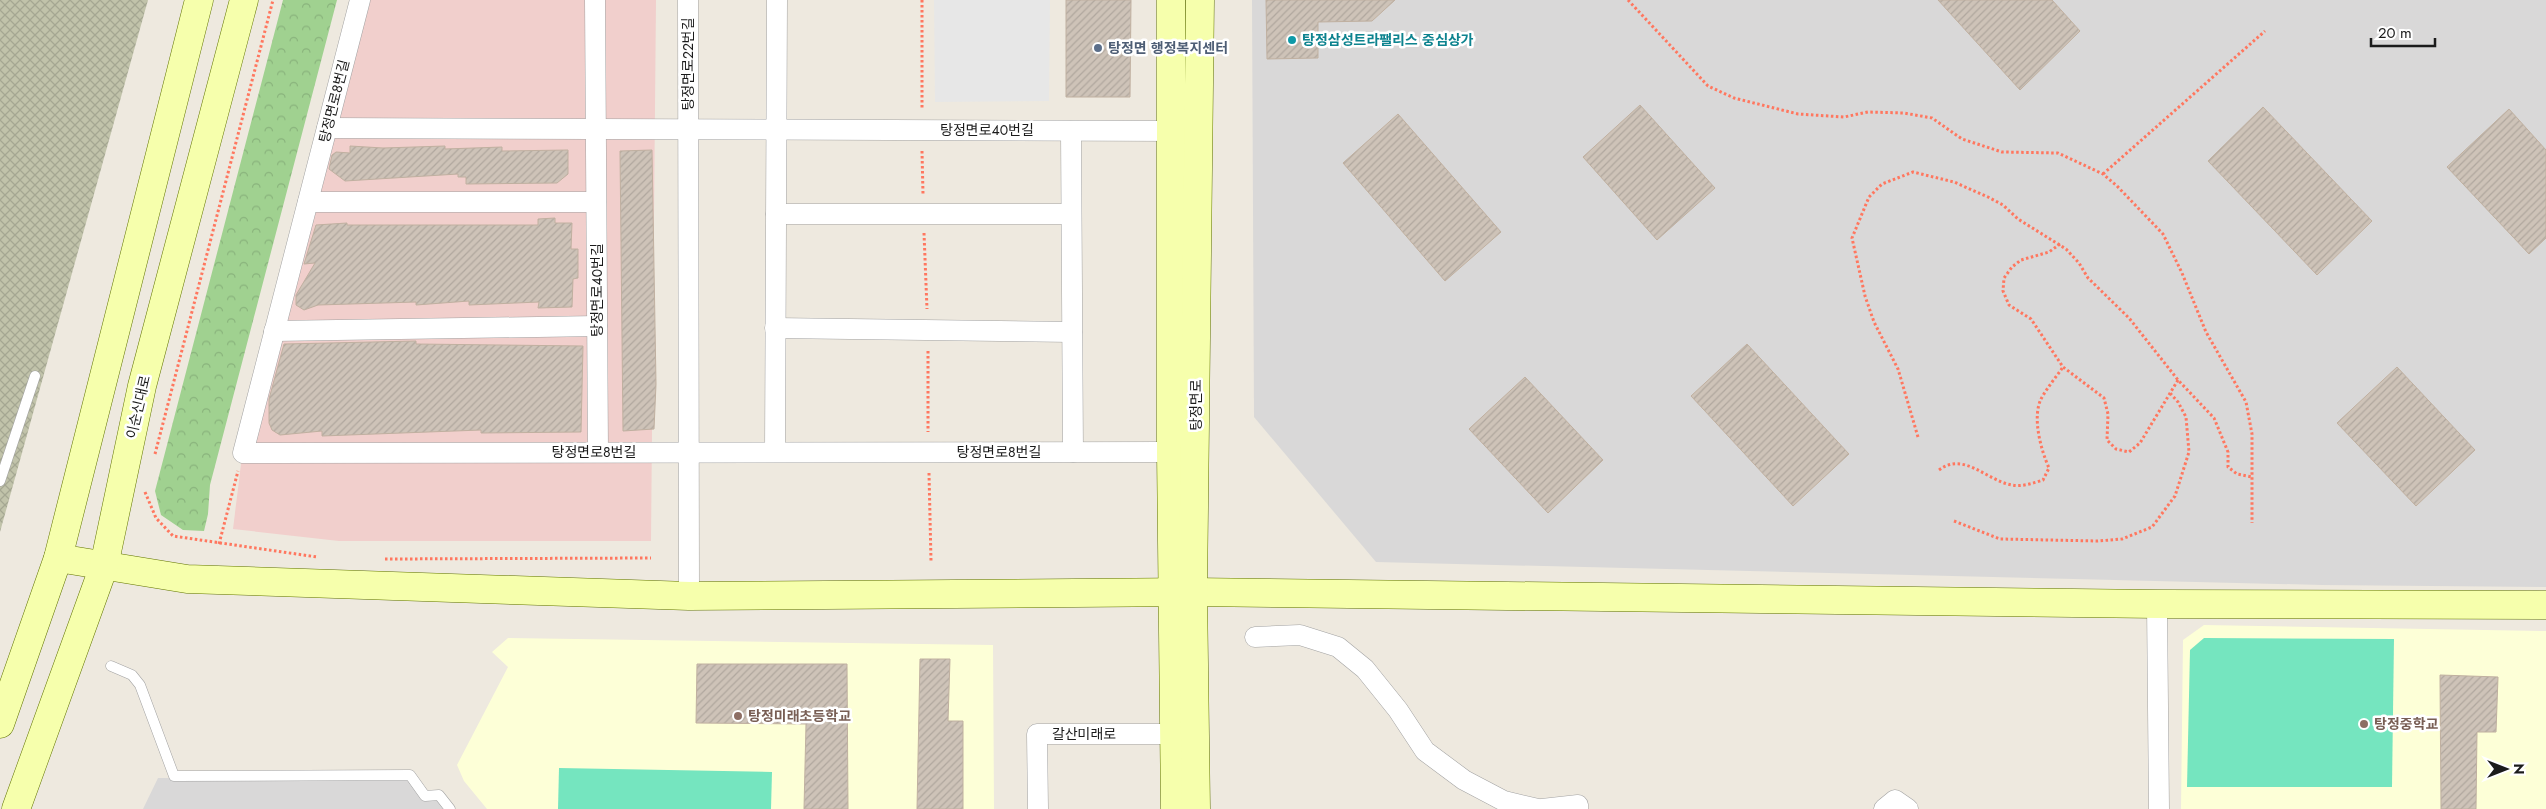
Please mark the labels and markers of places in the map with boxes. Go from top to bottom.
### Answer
place label: 탕정삼성트라팰리스 중심상가 [1302,30,1474,50]
marker: 탕정삼성트라팰리스 중심상가 [1286,34,1298,46]
place label: 탕정면 행정복지센터 [1108,38,1228,58]
marker: 탕정면 행정복지센터 [1092,42,1104,54]
place label: 탕정미래초등학교 [748,706,851,726]
marker: 탕정미래초등학교 [732,710,744,722]
place label: 탕정중학교 [2374,714,2439,734]
marker: 탕정중학교 [2358,718,2370,730]

